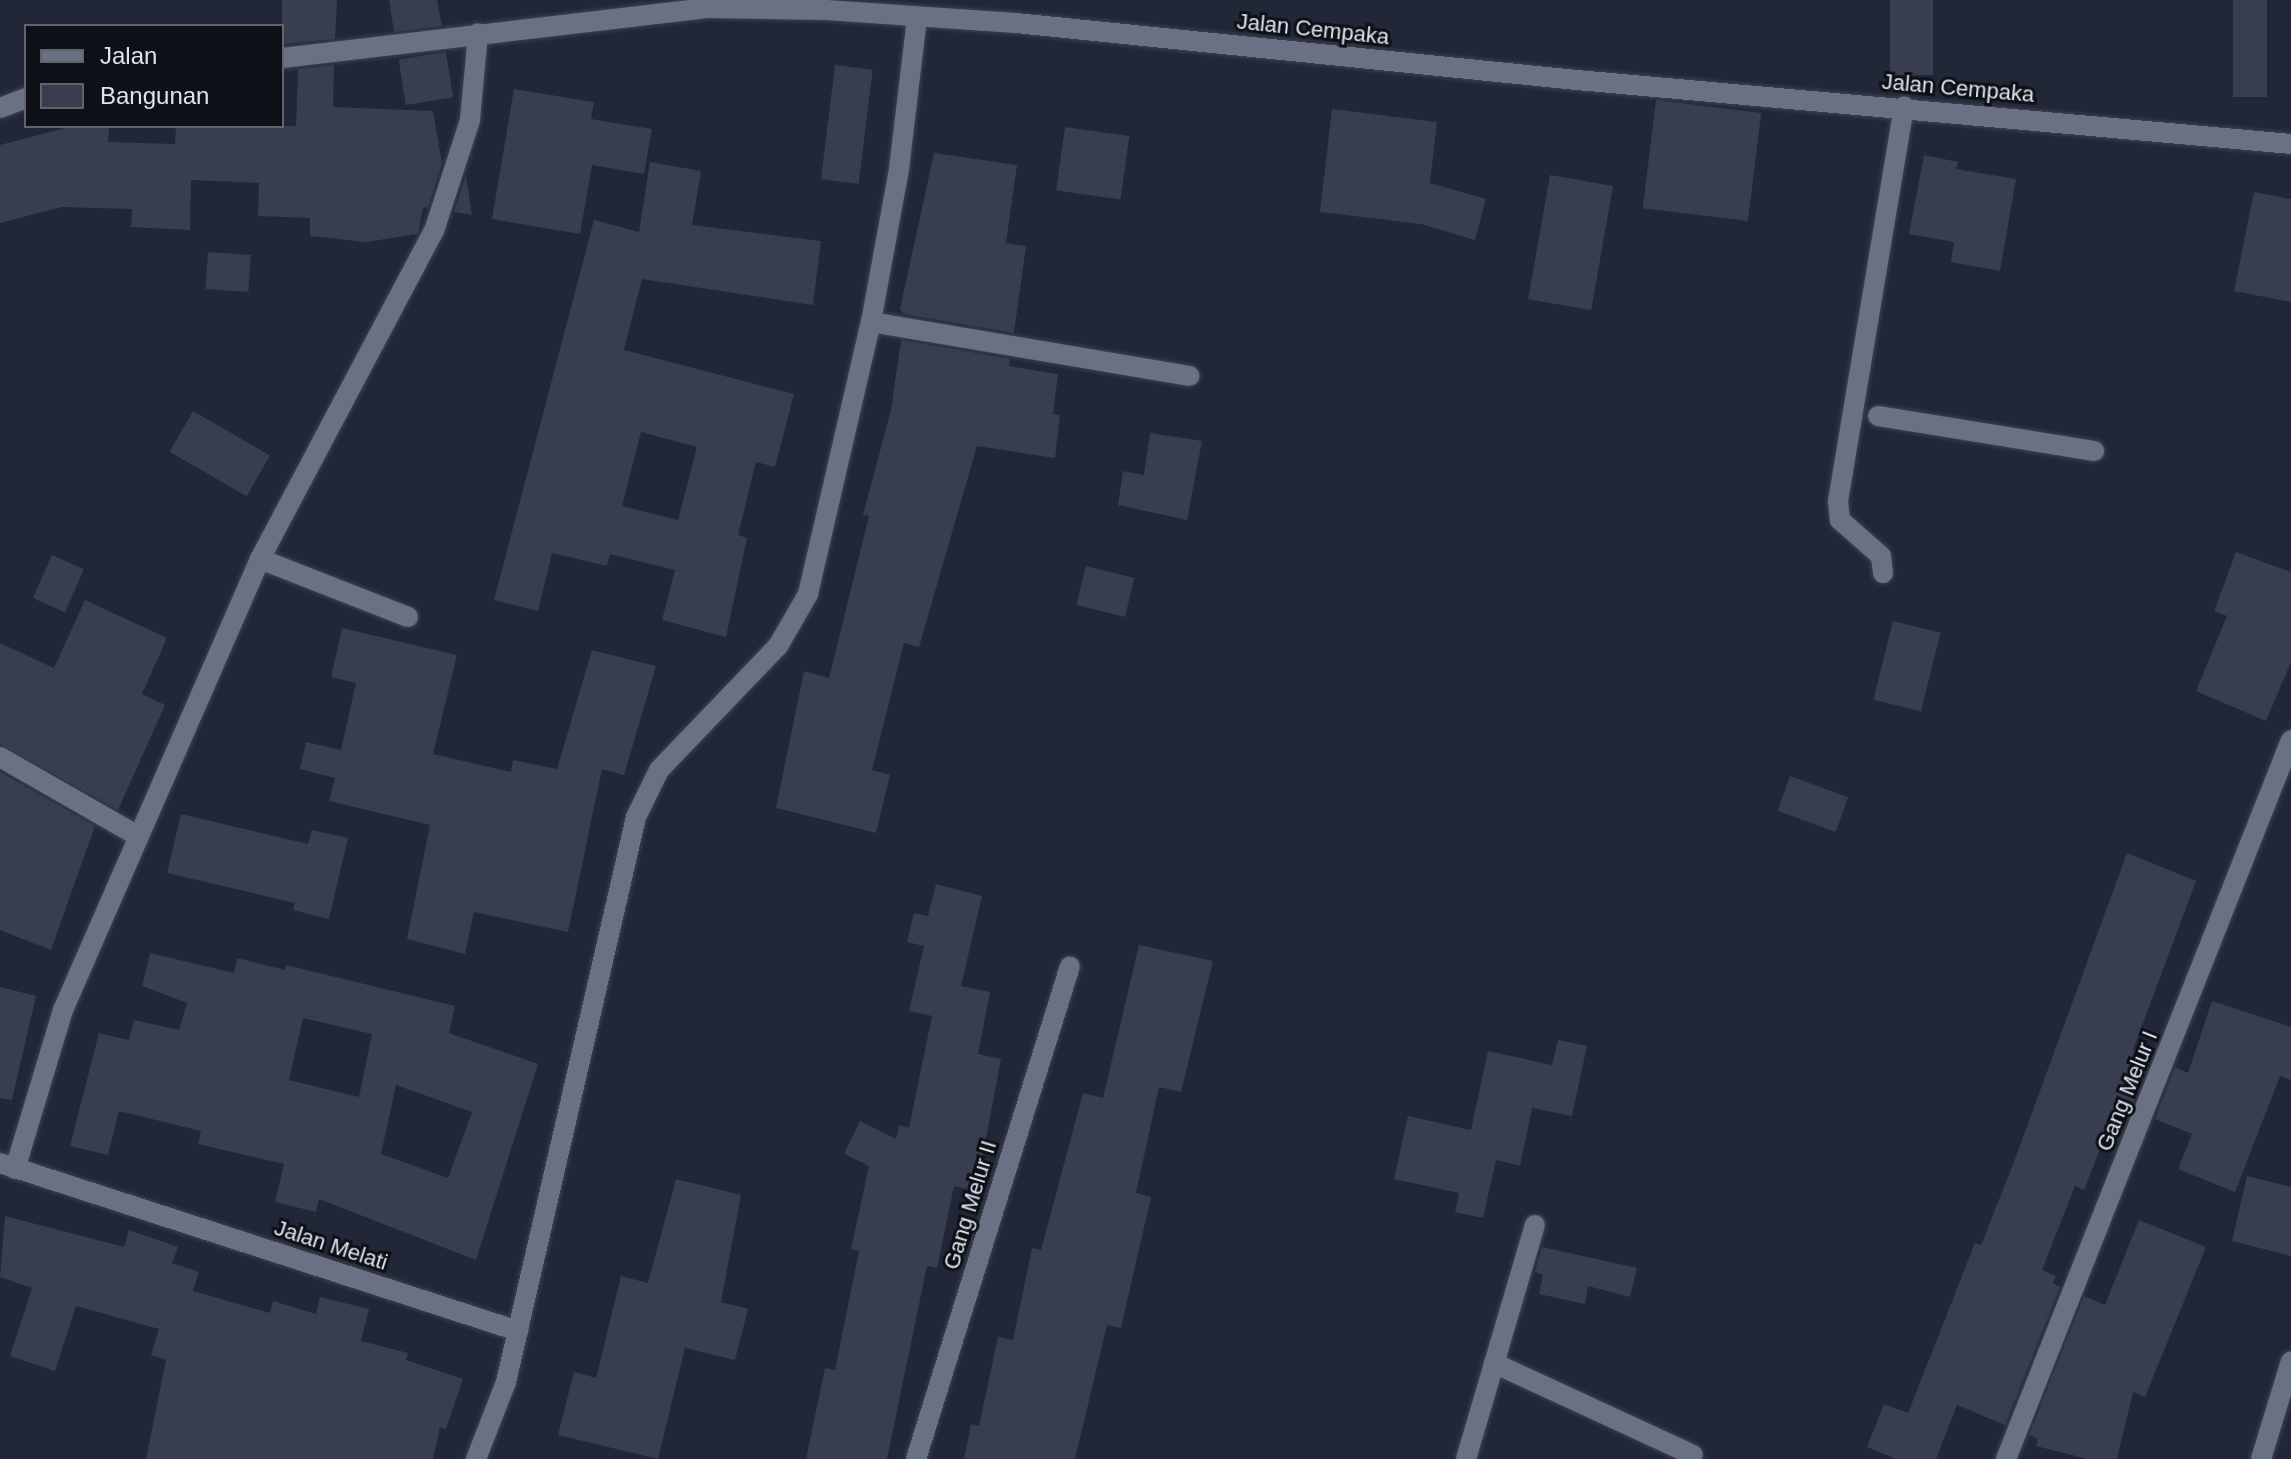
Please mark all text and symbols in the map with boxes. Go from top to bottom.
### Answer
street label: Jalan Cempaka [1236,8,1390,50]
legend [24,24,284,128]
text: Jalan [100,42,157,69]
street label: Jalan Cempaka [1881,68,2035,108]
text: Bangunan [100,82,209,109]
street label: Gang Melur I [2091,1027,2163,1155]
street label: Gang Melur II [938,1137,1002,1273]
street label: Jalan Melati [271,1214,391,1276]

